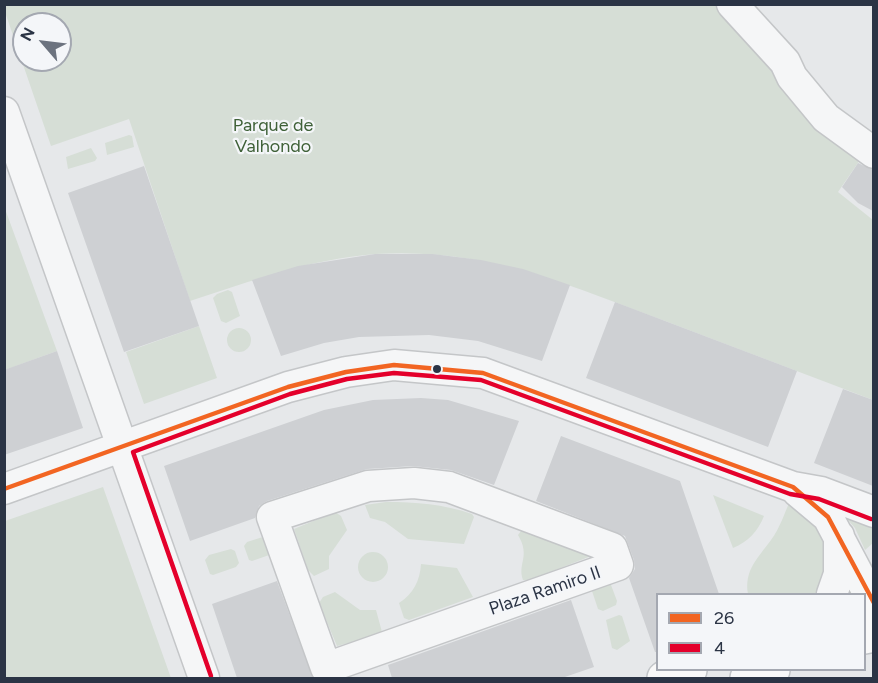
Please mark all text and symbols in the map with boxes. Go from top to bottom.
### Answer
north arrow [12,12,72,72]
text: N [16,24,39,44]
park label: Parque de Valhondo [233,115,313,158]
unlabelled marker [431,363,443,375]
street label: Plaza Ramiro II [486,562,604,620]
legend [656,593,866,671]
text: 26 [714,607,734,629]
text: 4 [714,637,725,659]

